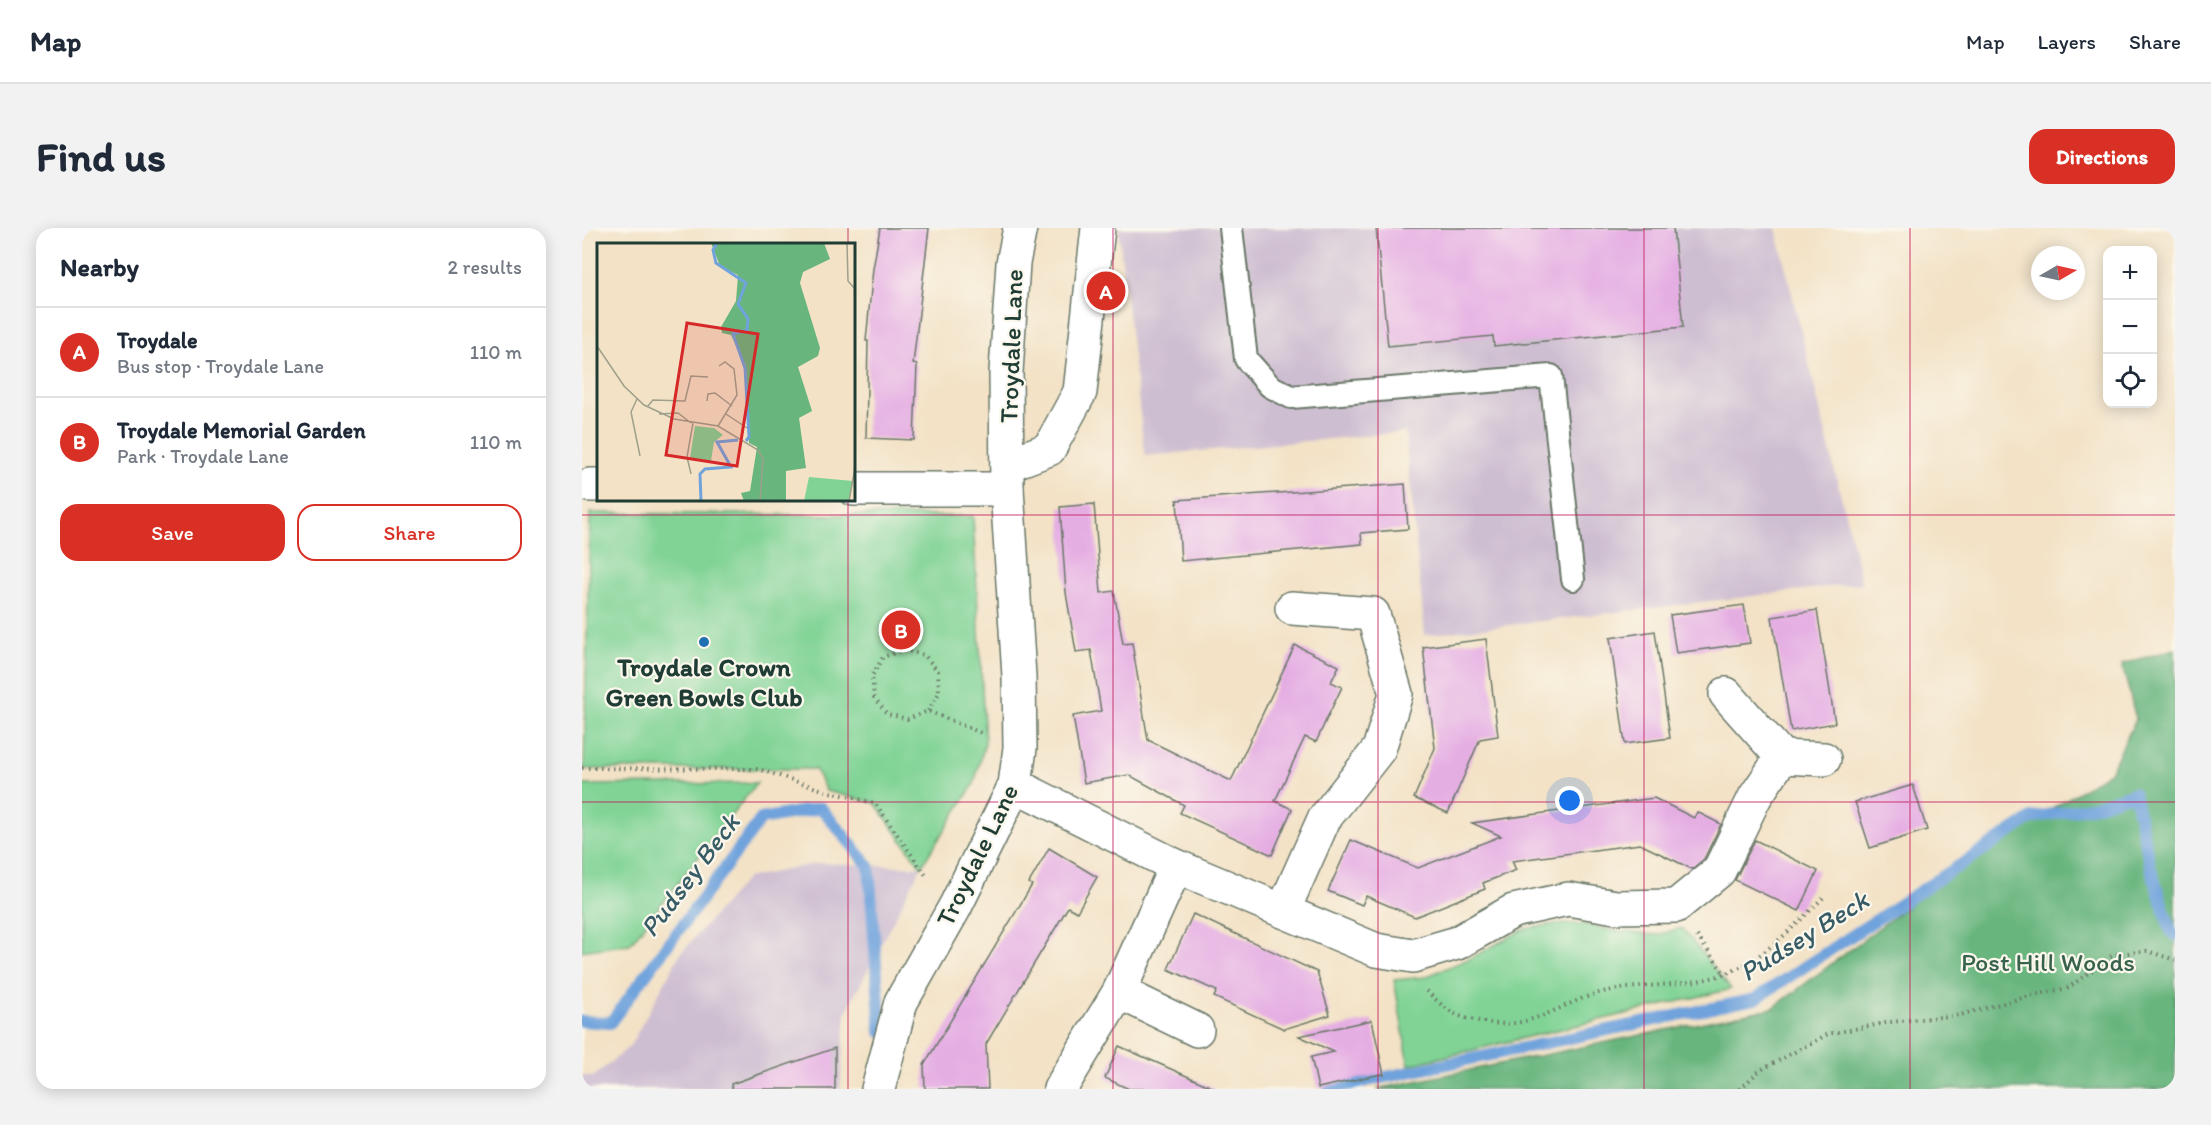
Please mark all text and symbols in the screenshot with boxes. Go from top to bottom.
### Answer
text: Map [30,24,81,58]
text: Map [1966,29,2005,54]
text: Layers [2038,29,2096,54]
text: Share [2129,29,2181,54]
button: Directions [2029,129,2175,184]
text: Find us [36,131,166,182]
inset map [597,243,855,501]
north arrow [2031,246,2085,300]
map controls [2103,246,2157,408]
button: + [2103,246,2157,300]
text: Nearby [60,251,139,283]
text: 2 results [448,255,522,279]
street label: Troydale Lane [992,268,1030,424]
pin: A [1086,268,1126,314]
button: − [2103,300,2157,354]
text: Troydale [117,327,198,354]
text: A [73,340,86,364]
text: 110 m [470,340,522,364]
text: Bus stop · Troydale Lane [117,354,324,378]
button: locate [2103,354,2157,408]
text: Troydale Memorial Garden [117,417,366,444]
text: B [73,430,86,454]
text: 110 m [470,430,522,454]
text: Park · Troydale Lane [117,444,289,468]
button: Save [60,504,285,561]
button: Share [297,504,522,561]
pin: B [882,608,920,652]
marker: Troydale Crown Green Bowls Club [697,635,711,649]
place label: Troydale Crown Green Bowls Club [606,651,802,713]
street label: Troydale Lane [929,779,1025,931]
your location [1555,786,1584,815]
water label: Pudsey Beck [633,805,748,943]
water label: Pudsey Beck [1733,882,1876,988]
park label: Post Hill Woods [1961,946,2135,978]

